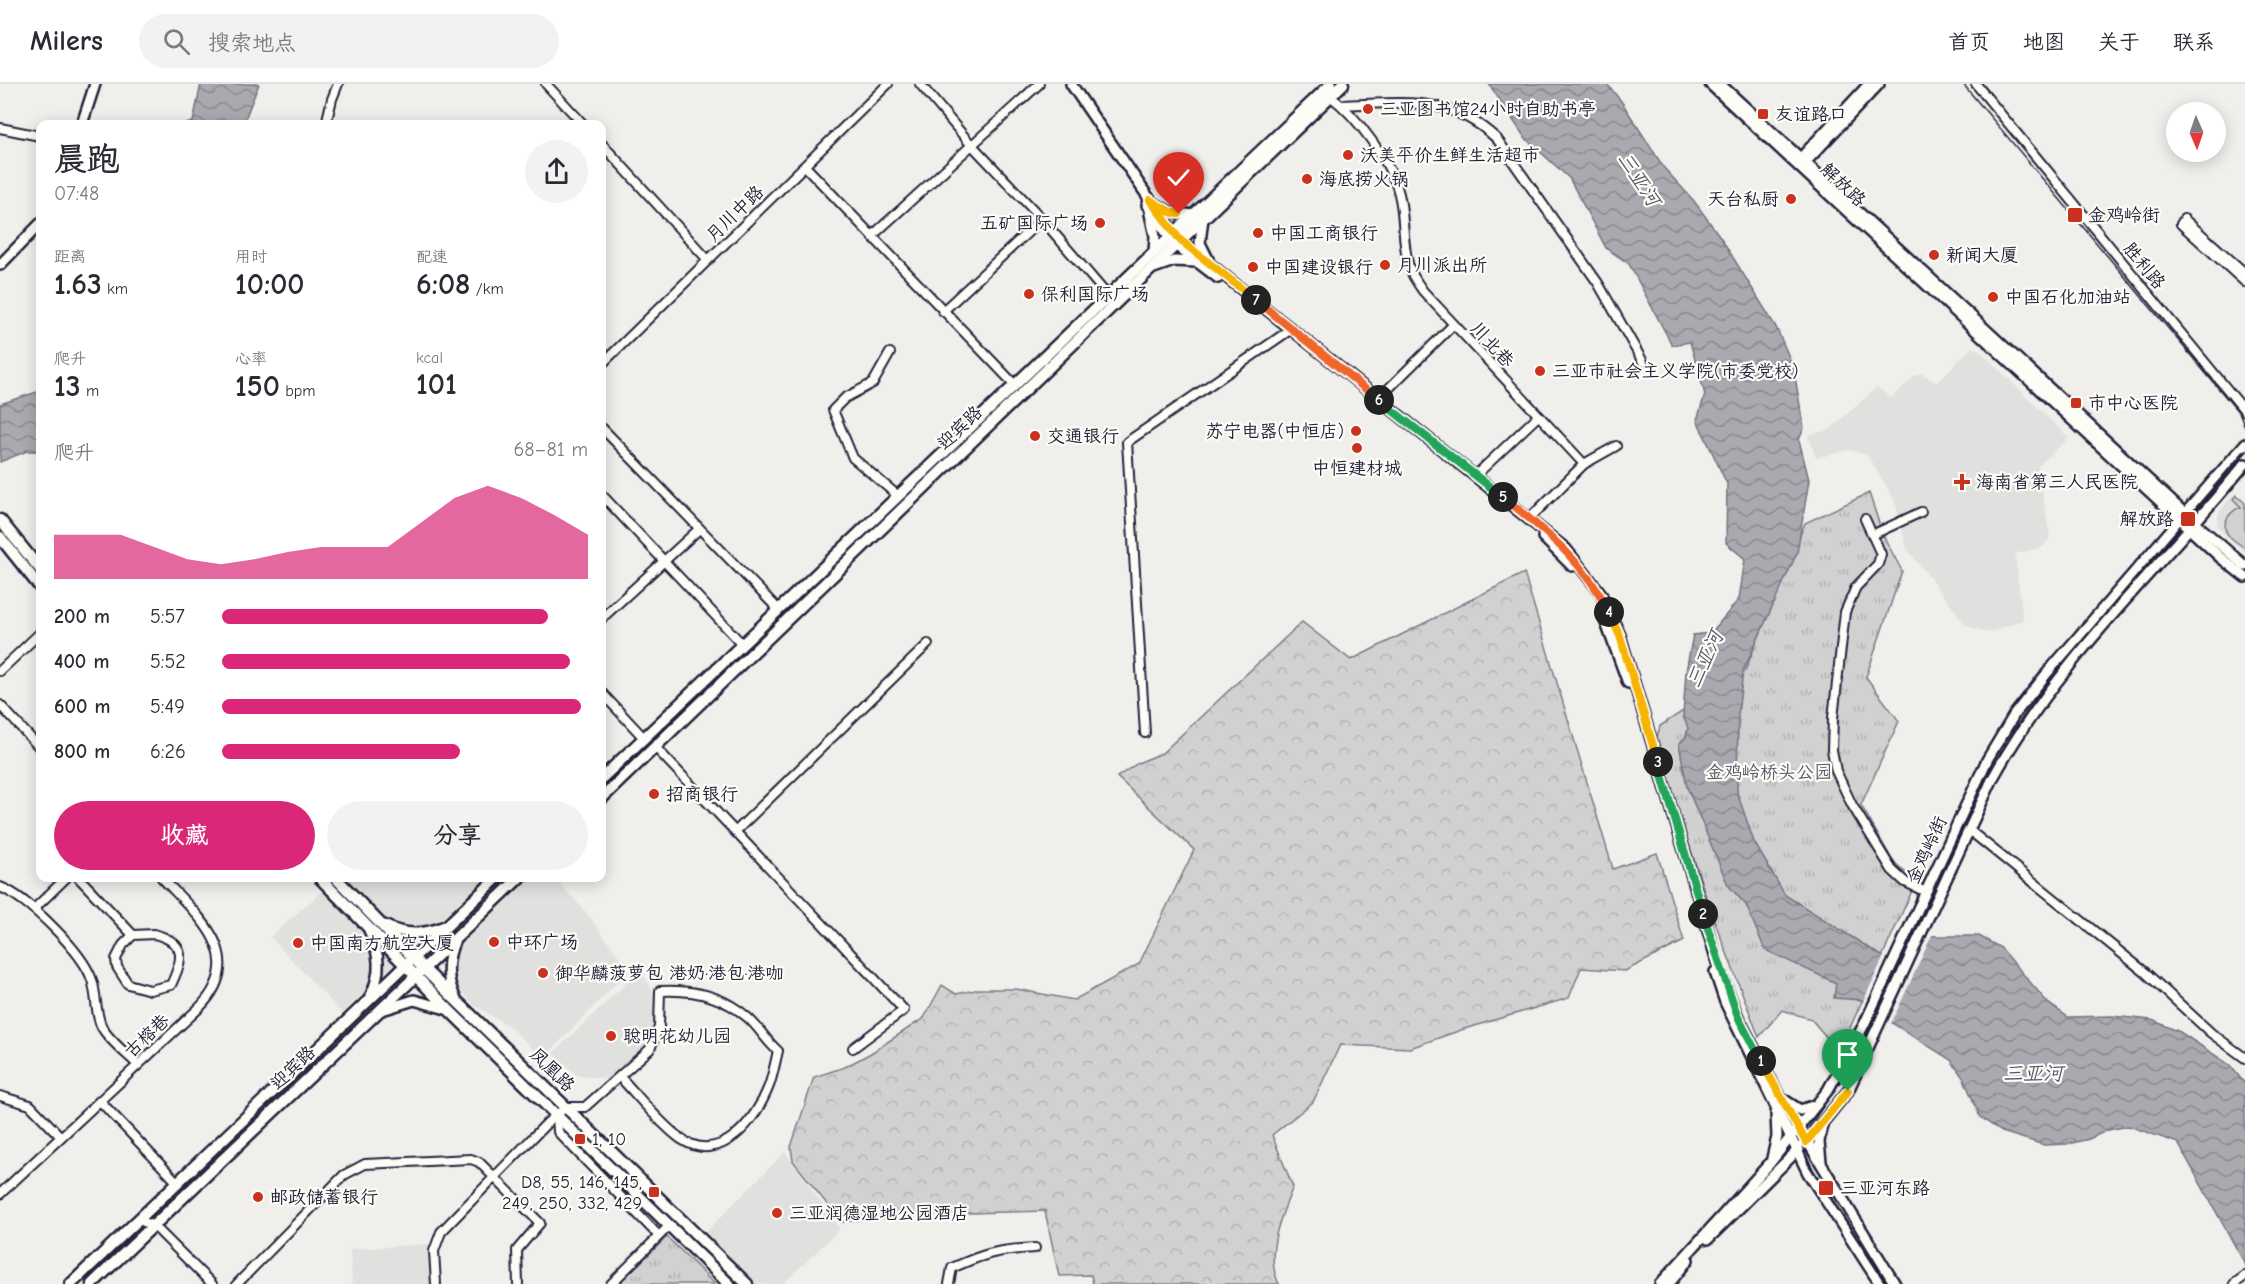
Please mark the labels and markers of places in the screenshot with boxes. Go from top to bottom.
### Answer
place label: 三亚图书馆24小时自助书亭 [1380,99,1596,120]
marker: 三亚图书馆24小时自助书亭 [1361,102,1375,116]
place label: 友谊路口 [1775,104,1847,125]
marker: 友谊路口 [1756,107,1770,121]
place label: 沃美平价生鲜生活超市 [1360,145,1540,166]
marker: 沃美平价生鲜生活超市 [1341,148,1355,162]
pin [1153,152,1204,214]
place label: 海底捞火锅 [1319,169,1409,190]
marker: 海底捞火锅 [1300,172,1314,186]
place label: 天台私厨 [1707,189,1779,210]
marker: 天台私厨 [1784,192,1798,206]
place label: 金鸡岭街 [2088,205,2160,226]
marker: 金鸡岭街 [2066,206,2084,224]
place label: 五矿国际广场 [980,213,1088,234]
marker: 五矿国际广场 [1093,216,1107,230]
place label: 中国工商银行 [1270,223,1378,244]
marker: 中国工商银行 [1251,226,1265,240]
place label: 新闻大厦 [1946,245,2018,266]
marker: 新闻大厦 [1927,248,1941,262]
place label: 月川派出所 [1397,255,1487,276]
place label: 中国建设银行 [1265,257,1373,278]
marker: 月川派出所 [1378,258,1392,272]
marker: 中国建设银行 [1246,260,1260,274]
place label: 保利国际广场 [1041,284,1149,305]
pin: 7 [1241,285,1271,315]
marker: 保利国际广场 [1022,287,1036,301]
place label: 中国石化加油站 [2005,287,2131,308]
marker: 中国石化加油站 [1986,290,2000,304]
place label: 三亚市社会主义学院(市委党校) [1552,361,1798,382]
marker: 三亚市社会主义学院(市委党校) [1533,364,1547,378]
pin: 6 [1364,385,1394,415]
place label: 市中心医院 [2088,393,2178,414]
marker: 市中心医院 [2069,396,2083,410]
place label: 苏宁电器(中恒店) [1206,421,1344,442]
marker: 苏宁电器(中恒店) [1349,424,1363,438]
place label: 交通银行 [1047,426,1119,447]
marker: 交通银行 [1028,429,1042,443]
marker: 中恒建材城 [1350,441,1364,455]
place label: 中恒建材城 [1312,458,1402,479]
place label: 海南省第三人民医院 [1976,472,2138,493]
marker: 海南省第三人民医院 [1953,473,1971,491]
pin: 5 [1488,482,1518,512]
place label: 解放路 [2120,509,2174,530]
marker: 解放路 [2179,510,2197,528]
pin: 4 [1594,597,1624,627]
pin: 3 [1643,747,1673,777]
place label: 招商银行 [666,784,738,805]
marker: 招商银行 [647,787,661,801]
pin: 2 [1688,899,1718,929]
place label: 中环广场 [506,932,578,953]
place label: 中国南方航空大厦 [310,933,454,954]
marker: 中环广场 [487,935,501,949]
marker: 中国南方航空大厦 [291,936,305,950]
place label: 御华麟菠萝包 港奶·港包·港咖 [555,963,783,984]
marker: 御华麟菠萝包 港奶·港包·港咖 [536,966,550,980]
place label: 聪明花幼儿园 [623,1026,731,1047]
marker: 聪明花幼儿园 [604,1029,618,1043]
pin [1822,1029,1873,1091]
pin: 1 [1746,1046,1776,1076]
place label: 1, 10 [592,1129,626,1150]
marker: 1, 10 [573,1132,587,1146]
place label: D8, 55, 146, 145, 249, 250, 332, 429 [502,1172,642,1214]
place label: 三亚河东路 [1840,1178,1930,1199]
marker: 三亚河东路 [1817,1179,1835,1197]
marker: D8, 55, 146, 145, 249, 250, 332, 429 [647,1185,661,1199]
place label: 邮政储蓄银行 [270,1187,378,1208]
marker: 邮政储蓄银行 [251,1190,265,1204]
place label: 三亚润德湿地公园酒店 [789,1203,969,1224]
marker: 三亚润德湿地公园酒店 [770,1206,784,1220]

